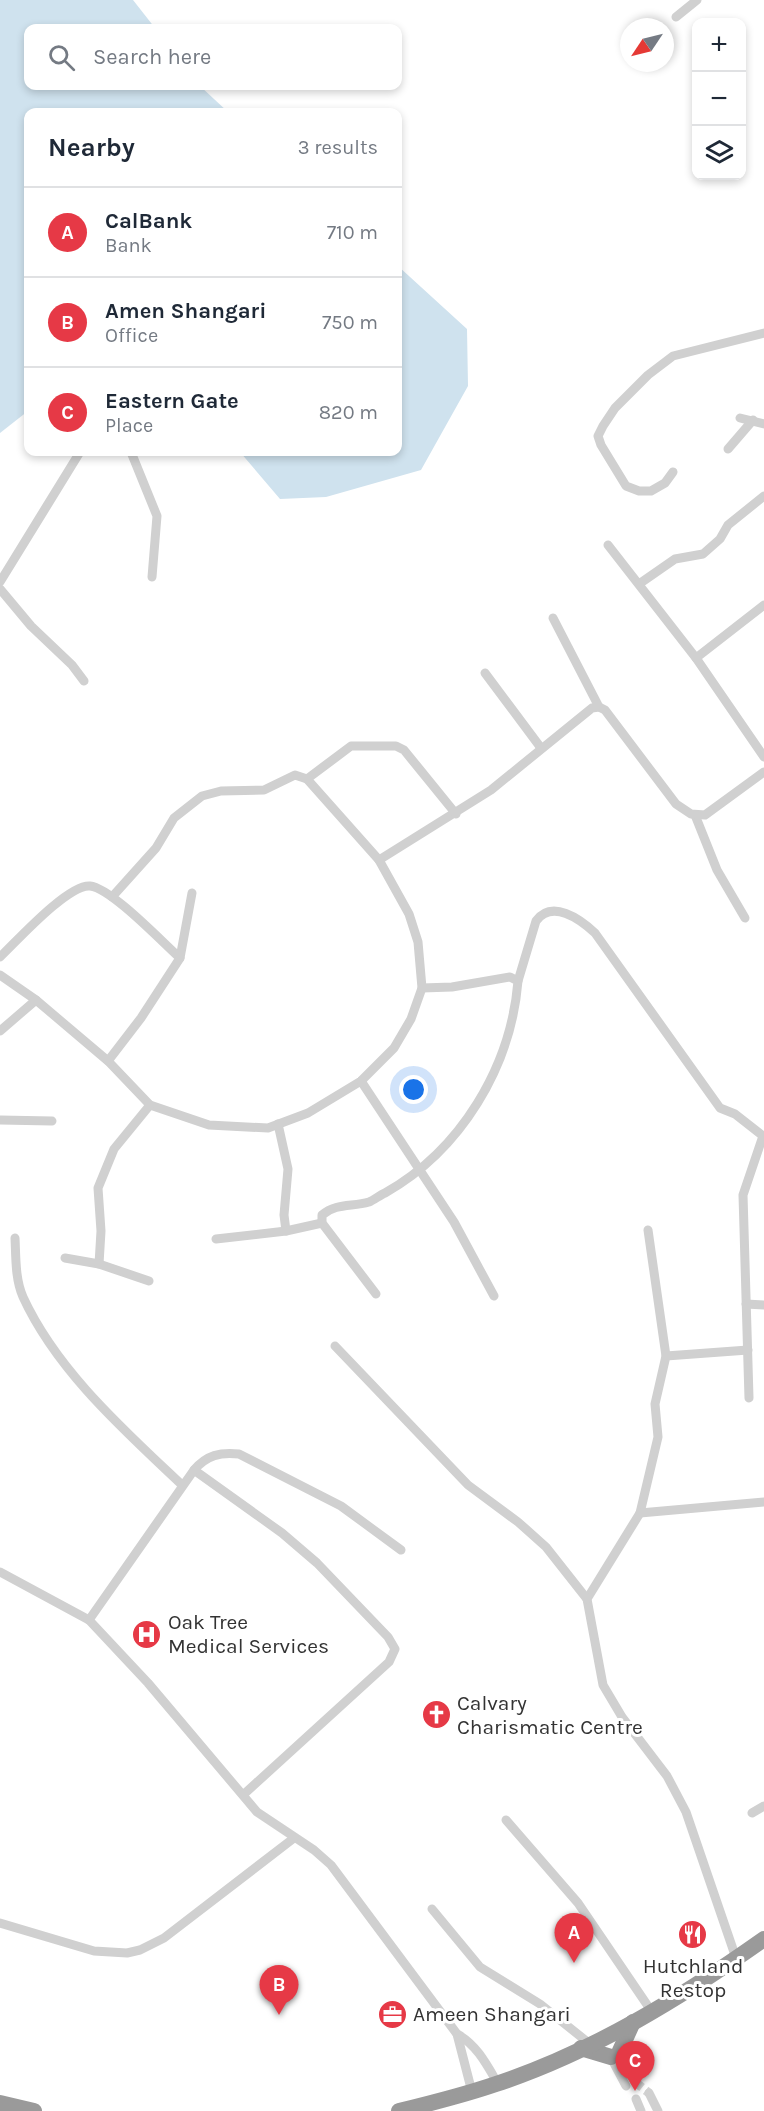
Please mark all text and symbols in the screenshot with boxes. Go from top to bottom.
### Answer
north arrow [620,18,674,72]
map controls [692,18,746,180]
button: + [692,18,746,72]
search box [24,24,402,90]
icon: search [45,41,78,74]
text: Search here [93,44,211,70]
button: − [692,72,746,126]
button: layers [692,126,746,180]
text: Nearby [48,132,135,163]
text: 3 results [298,136,378,159]
text: CalBank [105,208,192,234]
text: A [61,221,74,244]
text: 710 m [327,221,378,244]
text: Bank [105,234,152,257]
text: Amen Shangari [105,298,266,324]
text: B [61,311,74,334]
text: 750 m [322,311,378,334]
text: Office [105,324,158,347]
text: Eastern Gate [105,388,239,414]
text: C [61,401,74,424]
text: 820 m [319,401,378,424]
text: Place [105,414,153,437]
your location [399,1075,428,1104]
place label: Oak Tree Medical Services [168,1610,329,1658]
hospital icon: Oak Tree Medical Services [131,1618,163,1650]
place label: Calvary Charismatic Centre [457,1691,643,1739]
church icon: Calvary Charismatic Centre [420,1699,452,1731]
pin: A [554,1914,594,1963]
restaurant icon: Hutchland Restop [677,1919,709,1951]
place label: Hutchland Restop [643,1954,743,2002]
pin: B [260,1966,298,2015]
office icon: Ameen Shangari [376,1998,408,2030]
place label: Ameen Shangari [413,2002,571,2026]
pin: C [616,2042,654,2091]

